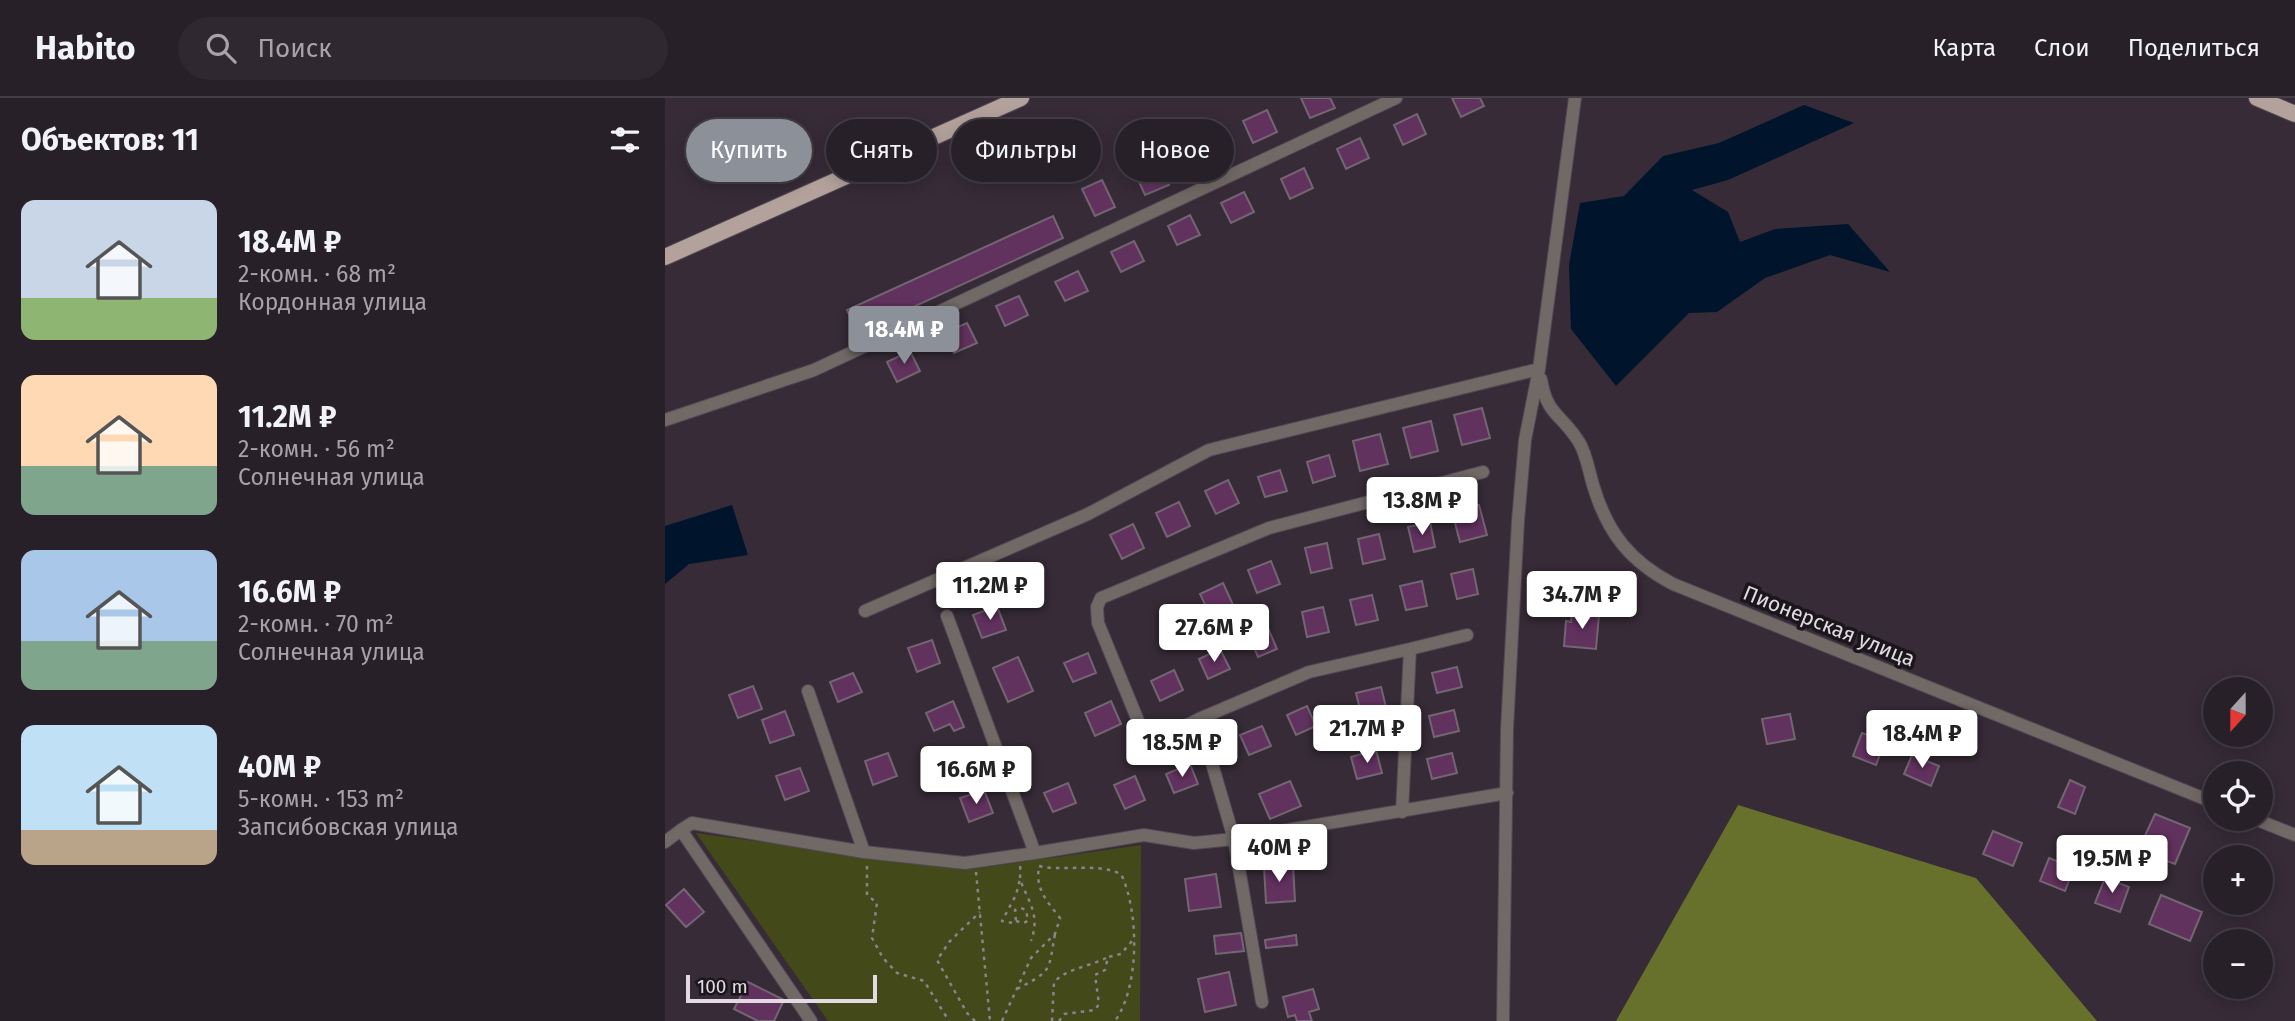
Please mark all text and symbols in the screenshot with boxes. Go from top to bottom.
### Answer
search box [178,17,668,80]
text: Habito [35,28,136,68]
icon: search [202,29,240,67]
text: Поиск [258,33,332,64]
text: Карта [1932,34,1996,62]
text: Слои [2034,34,2090,62]
text: Поделиться [2128,34,2260,62]
chip: Купить [686,119,812,182]
chip: Снять [826,119,937,182]
chip: Фильтры [951,119,1101,182]
chip: Новое [1115,119,1234,182]
icon: filters [606,121,644,159]
text: Объектов: 11 [21,122,199,158]
text: 18.4M ₽ [238,224,341,260]
icon: home [77,228,161,312]
text: 2-комн. · 68 m² [238,260,396,288]
text: Кордонная улица [238,288,427,316]
pin: 18.4M ₽ [839,306,969,366]
text: 18.4M ₽ [864,315,944,343]
text: 11.2M ₽ [238,399,337,435]
icon: home [77,403,161,487]
text: 2-комн. · 56 m² [238,435,395,463]
text: Солнечная улица [238,463,425,491]
pin: 13.8M ₽ [1357,478,1487,537]
text: 13.8M ₽ [1383,486,1461,514]
pin: 11.2M ₽ [925,562,1055,622]
text: 11.2M ₽ [952,571,1028,599]
pin: 34.7M ₽ [1517,572,1647,631]
text: 16.6M ₽ [238,574,341,610]
icon: home [77,578,161,662]
text: 34.7M ₽ [1543,580,1621,608]
street label: Пионерская улица [1739,580,1919,672]
pin: 27.6M ₽ [1149,604,1279,664]
text: 2-комн. · 70 m² [238,610,394,638]
text: 27.6M ₽ [1175,613,1253,641]
text: Солнечная улица [238,638,425,666]
north arrow [2203,677,2273,747]
map controls [2203,677,2273,999]
pin: 21.7M ₽ [1302,706,1432,765]
pin: 18.4M ₽ [1857,710,1987,770]
text: 21.7M ₽ [1329,714,1405,742]
text: 18.4M ₽ [1882,719,1962,747]
pin: 18.5M ₽ [1117,720,1247,779]
text: 18.5M ₽ [1142,728,1222,756]
pin: 16.6M ₽ [911,746,1041,806]
text: 40M ₽ [238,749,321,785]
icon: home [77,753,161,837]
text: 16.6M ₽ [936,755,1016,783]
button: locate [2203,761,2273,831]
text: 5-комн. · 153 m² [238,785,404,813]
text: Запсибовская улица [238,813,458,841]
pin: 40M ₽ [1230,824,1328,884]
text: 40M ₽ [1247,833,1311,861]
pin: 19.5M ₽ [2047,836,2177,895]
text: 19.5M ₽ [2073,844,2151,872]
button: + [2203,845,2273,915]
button: − [2203,929,2273,999]
scale bar [686,972,877,1004]
text: 100 m [697,975,748,998]

